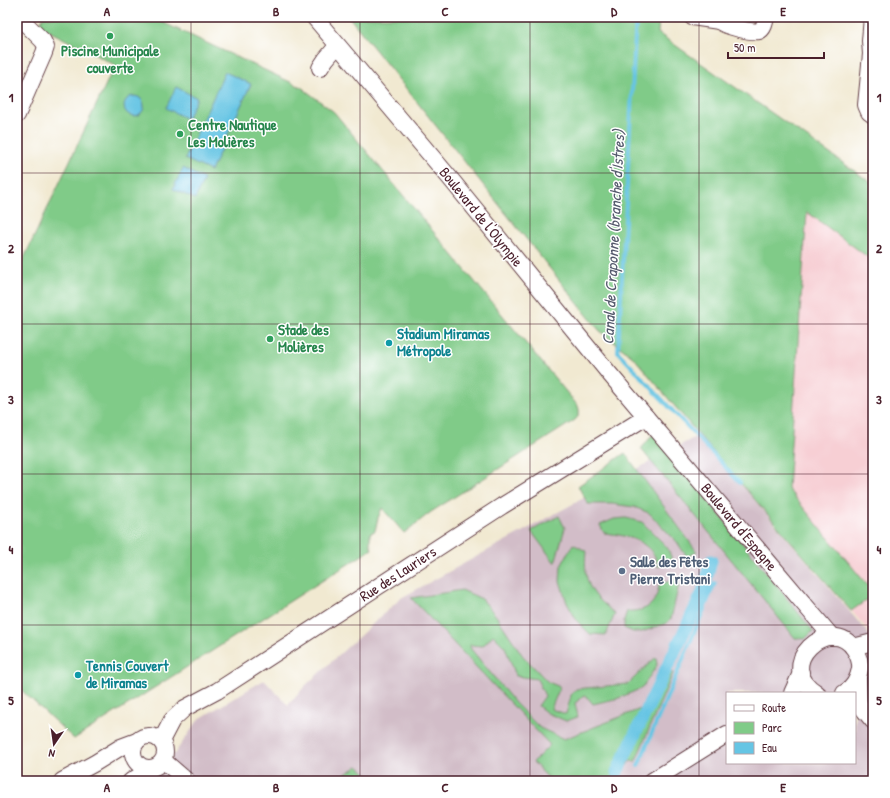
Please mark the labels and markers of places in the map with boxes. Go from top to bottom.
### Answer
marker: Piscine Municipale couverte [105,31,115,41]
place label: Piscine Municipale couverte [61,40,159,78]
place label: Centre Nautique Les Molières [188,114,277,152]
marker: Centre Nautique Les Molières [175,129,185,139]
place label: Stade des Molières [278,319,329,357]
place label: Stadium Miramas Métropole [397,323,490,362]
marker: Stade des Molières [265,334,275,344]
marker: Stadium Miramas Métropole [384,338,394,348]
place label: Salle des Fêtes Pierre Tristani [630,551,711,589]
marker: Salle des Fêtes Pierre Tristani [617,566,627,576]
place label: Tennis Couvert de Miramas [85,655,169,693]
marker: Tennis Couvert de Miramas [73,670,83,680]

